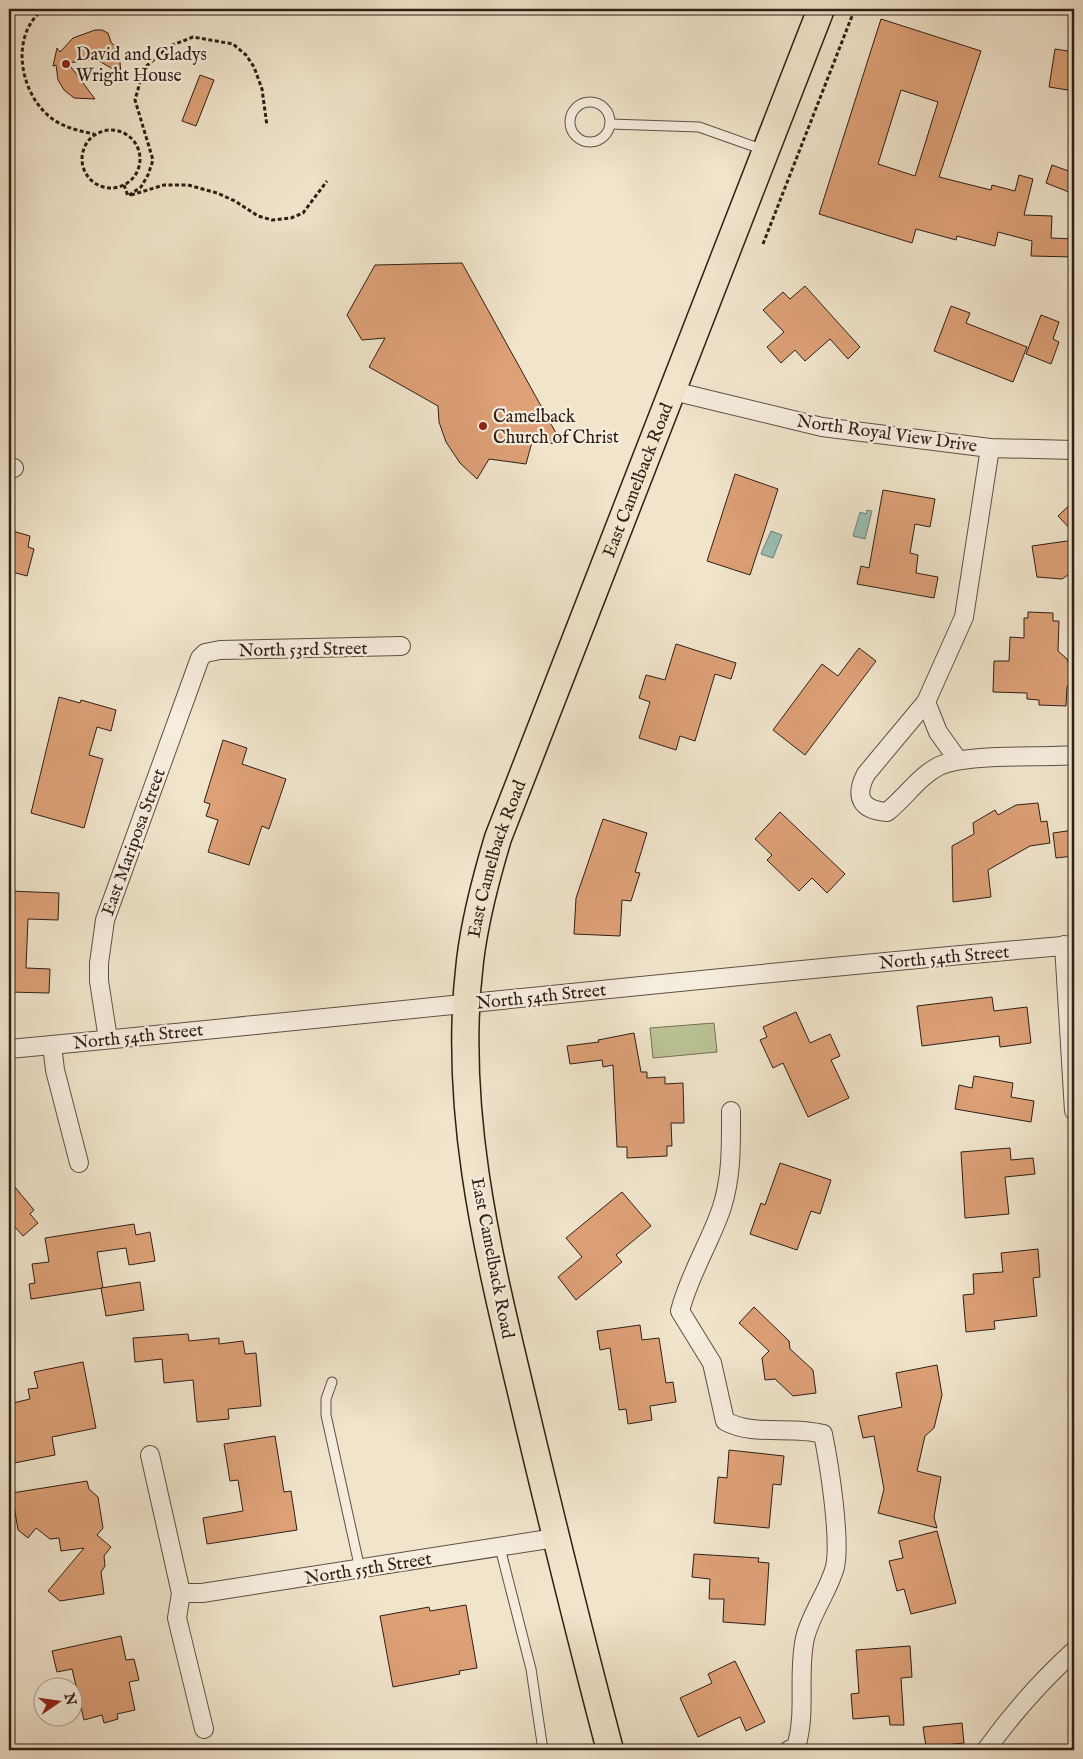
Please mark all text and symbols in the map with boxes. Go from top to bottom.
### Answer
place label: David and Gladys Wright House [76,44,207,88]
marker: David and Gladys Wright House [60,58,72,70]
street label: East Camelback Road [598,400,680,561]
place label: Camelback Church of Christ [493,406,619,450]
street label: North Royal View Drive [795,410,978,459]
marker: Camelback Church of Christ [477,420,489,432]
street label: North 53rd Street [238,638,368,663]
street label: East Mariposa Street [97,766,172,919]
street label: East Camelback Road [464,777,532,940]
street label: North 54th Street [878,941,1010,976]
street label: North 54th Street [475,979,607,1016]
street label: North 54th Street [72,1019,204,1056]
street label: East Camelback Road [465,1176,519,1341]
street label: North 55th Street [303,1548,433,1591]
north arrow [32,1676,82,1726]
text: N [59,1690,80,1707]

